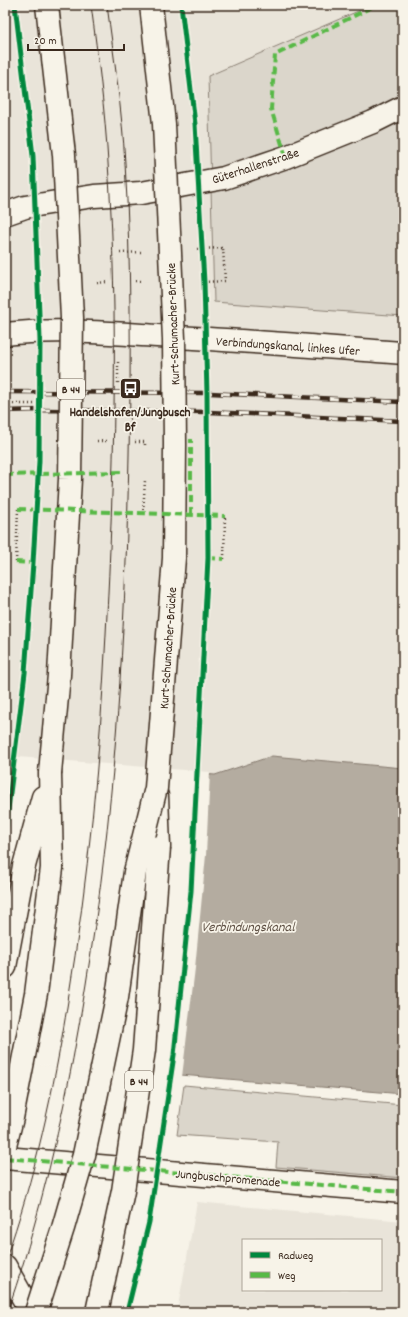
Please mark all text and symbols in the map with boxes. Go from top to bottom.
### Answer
scale bar [28,26,124,52]
text: 20 m [34,33,57,50]
street label: Güterhallenstraße [210,144,302,190]
street label: Kurt-Schumacher-Brücke [163,262,186,385]
street label: Verbindungskanal, linkes Ufer [215,333,361,362]
bus stop icon: Handelshafen/Jungbusch Bf [117,376,143,402]
road number: B 44 [57,379,85,399]
place label: Handelshafen/Jungbusch Bf [69,404,191,438]
street label: Kurt-Schumacher-Brücke [156,586,183,710]
water label: Verbindungskanal [202,918,296,938]
road number: B 44 [125,1071,153,1091]
street label: Jungbuschpromenade [175,1165,281,1194]
legend [242,1239,382,1291]
text: Radweg [278,1248,313,1265]
text: Weg [278,1268,295,1285]

